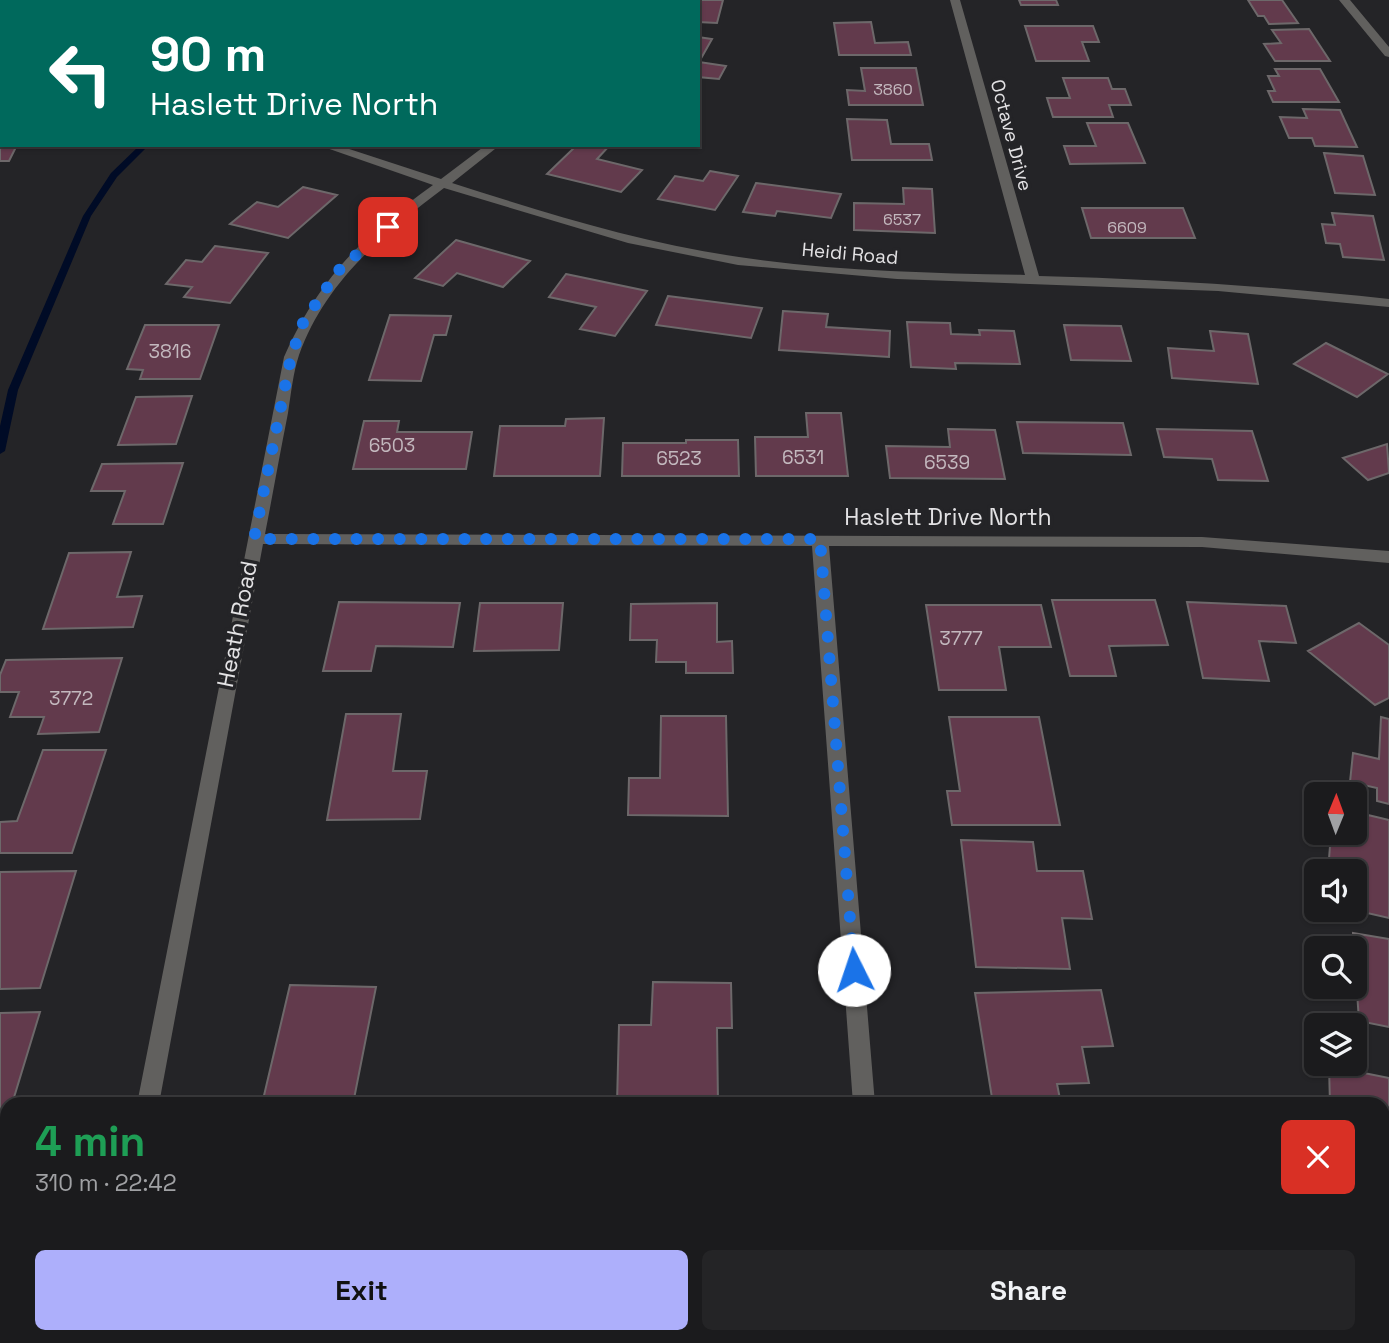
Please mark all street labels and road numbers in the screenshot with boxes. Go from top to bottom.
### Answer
street label: Octave Drive [985,77,1038,194]
street label: Heidi Road [801,237,899,270]
street label: Haslett Drive North [844,502,1052,532]
street label: Heath Road [210,558,264,690]

